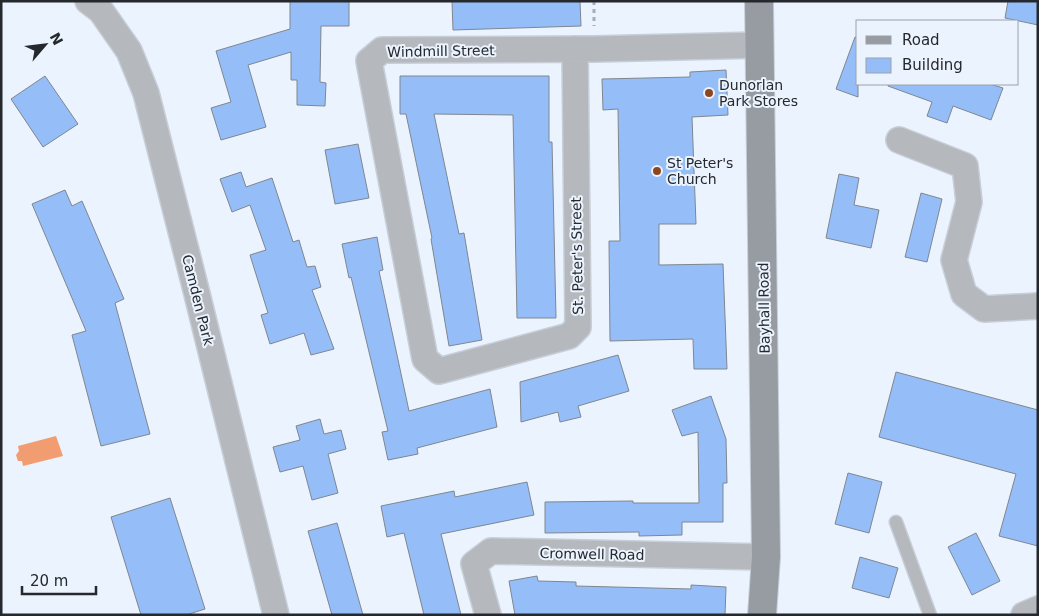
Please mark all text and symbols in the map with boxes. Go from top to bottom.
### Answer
north arrow [20,20,70,70]
legend [856,20,1019,85]
text: N [47,30,66,48]
text: Road [902,31,940,49]
street label: Windmill Street [387,42,495,60]
text: Building [902,56,963,74]
place label: Dunorlan Park Stores [719,77,798,109]
marker: Dunorlan Park Stores [703,87,715,99]
place label: St Peter's Church [667,155,733,187]
marker: St Peter's Church [651,165,663,177]
street label: St. Peter's Street [568,196,586,315]
street label: Camden Park [179,253,217,348]
street label: Bayhall Road [755,262,773,354]
street label: Cromwell Road [539,545,645,563]
scale bar [22,564,96,596]
text: 20 m [30,572,68,590]

